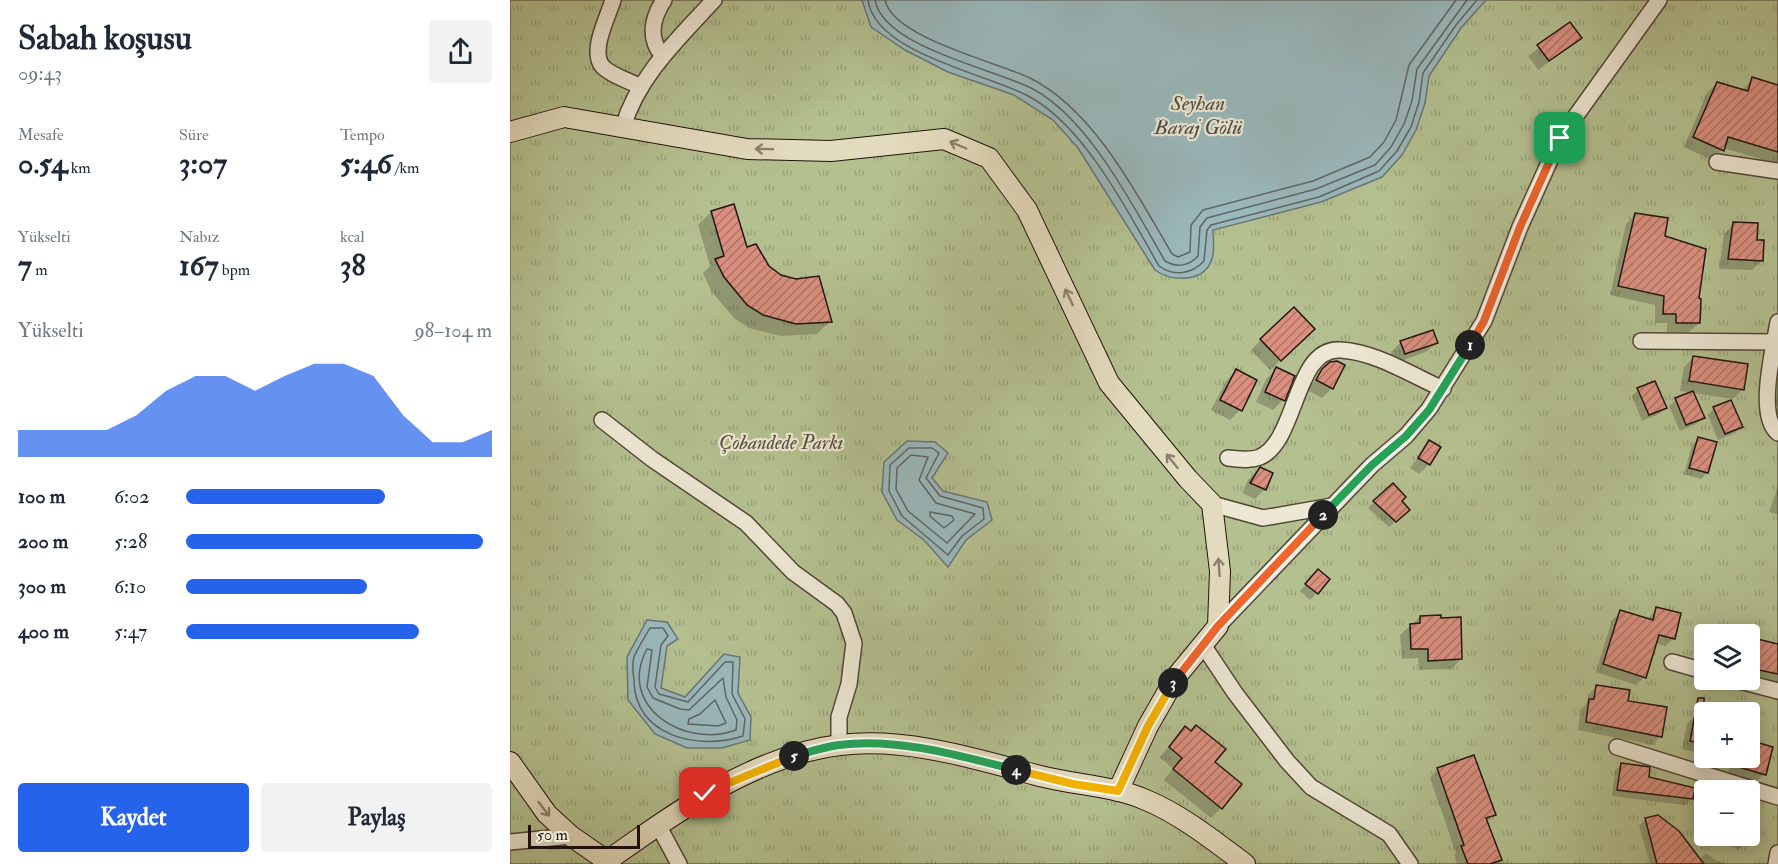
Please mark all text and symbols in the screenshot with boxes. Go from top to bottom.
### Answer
text: Sabah koşusu [18,18,192,59]
button: share [429,20,492,83]
text: 09:43 [18,61,62,86]
water label: Seyhan Baraj Gölü [1153,90,1243,141]
pin [1534,112,1585,163]
icon: arrive [1543,121,1576,154]
text: Mesafe [18,125,64,145]
text: Süre [179,125,209,145]
text: Tempo [340,125,385,145]
one-way arrow [949,138,967,150]
one-way arrow [755,143,775,155]
text: 0.54 [18,145,67,182]
text: 3:07 [179,145,227,182]
text: 5:46 [340,145,392,182]
text: km [67,158,91,178]
text: /km [392,158,419,178]
text: Yükselti [18,227,70,247]
text: Nabız [179,227,219,247]
text: kcal [340,227,365,247]
text: 7 [18,247,32,284]
text: 167 [179,247,218,284]
text: 38 [340,247,366,284]
text: m [32,260,48,280]
text: bpm [218,260,250,280]
one-way arrow [1062,288,1074,306]
text: Yükselti [18,318,84,343]
text: 98–104 m [415,318,492,343]
pin: 1 [1455,330,1485,360]
text: 1 [1467,335,1473,355]
park label: Çobandede Parkı [719,430,843,455]
one-way arrow [1166,453,1179,469]
text: 100 m [18,484,65,509]
text: 6:02 [114,484,149,509]
pin: 2 [1308,500,1338,530]
text: 2 [1319,505,1327,525]
text: 200 m [18,529,68,554]
text: 5:28 [114,529,147,554]
one-way arrow [1213,558,1224,578]
text: 300 m [18,574,66,599]
text: 6:10 [114,574,146,599]
text: 400 m [18,619,69,644]
text: 5:47 [114,619,147,644]
map controls [1694,624,1760,846]
button: layers [1694,624,1760,690]
pin: 3 [1158,668,1188,698]
text: 3 [1170,673,1176,693]
button: + [1694,702,1760,768]
pin: 5 [779,741,809,771]
text: 5 [790,746,798,766]
pin: 4 [1001,755,1031,785]
text: 4 [1012,760,1020,780]
pin [679,767,730,818]
icon: check [688,776,721,809]
button: − [1694,780,1760,846]
button: Kaydet [18,783,249,852]
button: Paylaş [261,783,492,852]
one-way arrow [538,801,551,817]
scale bar [528,822,640,850]
text: 50 m [537,825,568,845]

